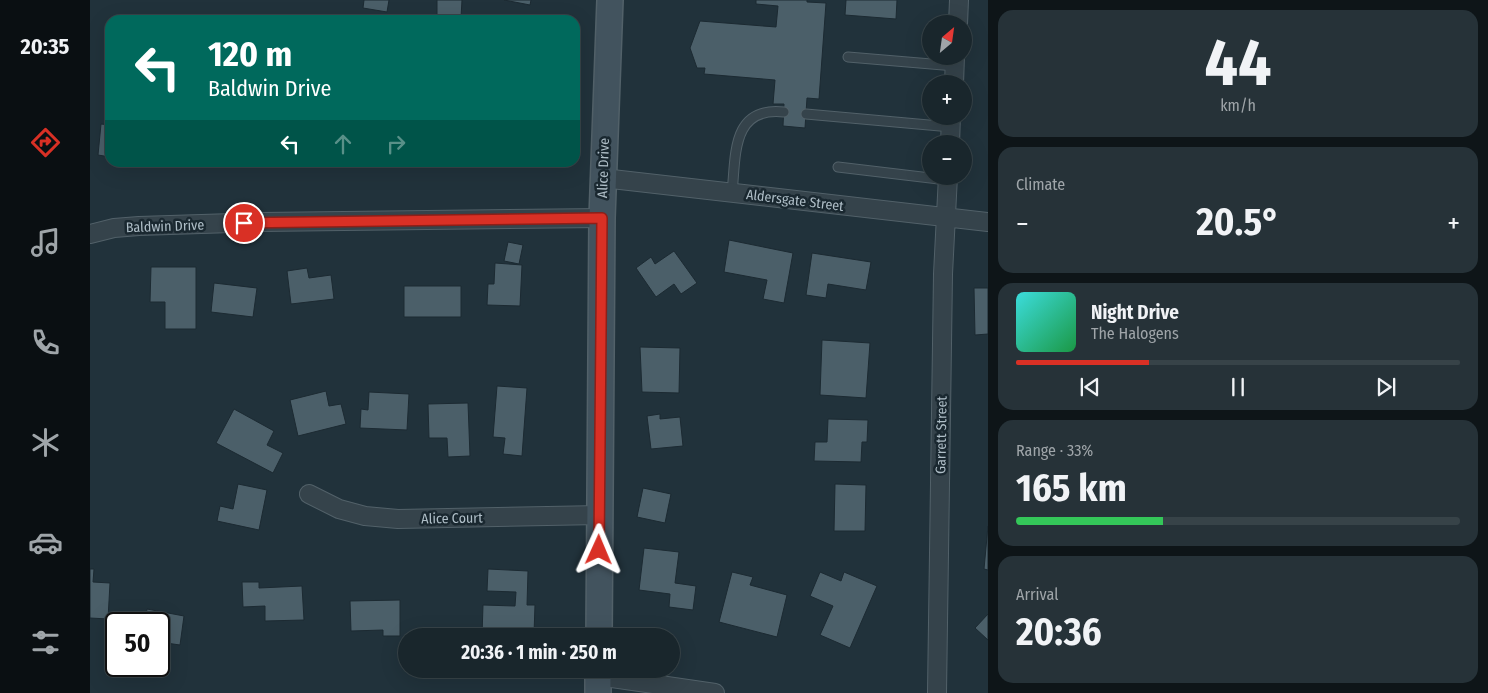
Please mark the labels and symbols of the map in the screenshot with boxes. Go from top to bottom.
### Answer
north arrow [922,15,972,65]
street label: Alice Drive [594,138,613,198]
street label: Aldersgate Street [745,186,845,215]
pin [223,202,265,244]
street label: Baldwin Drive [125,217,205,236]
street label: Garrett Street [932,395,951,474]
street label: Alice Court [421,509,483,528]
position arrow [572,523,624,575]
speed limit sign: 50 [105,612,170,677]

